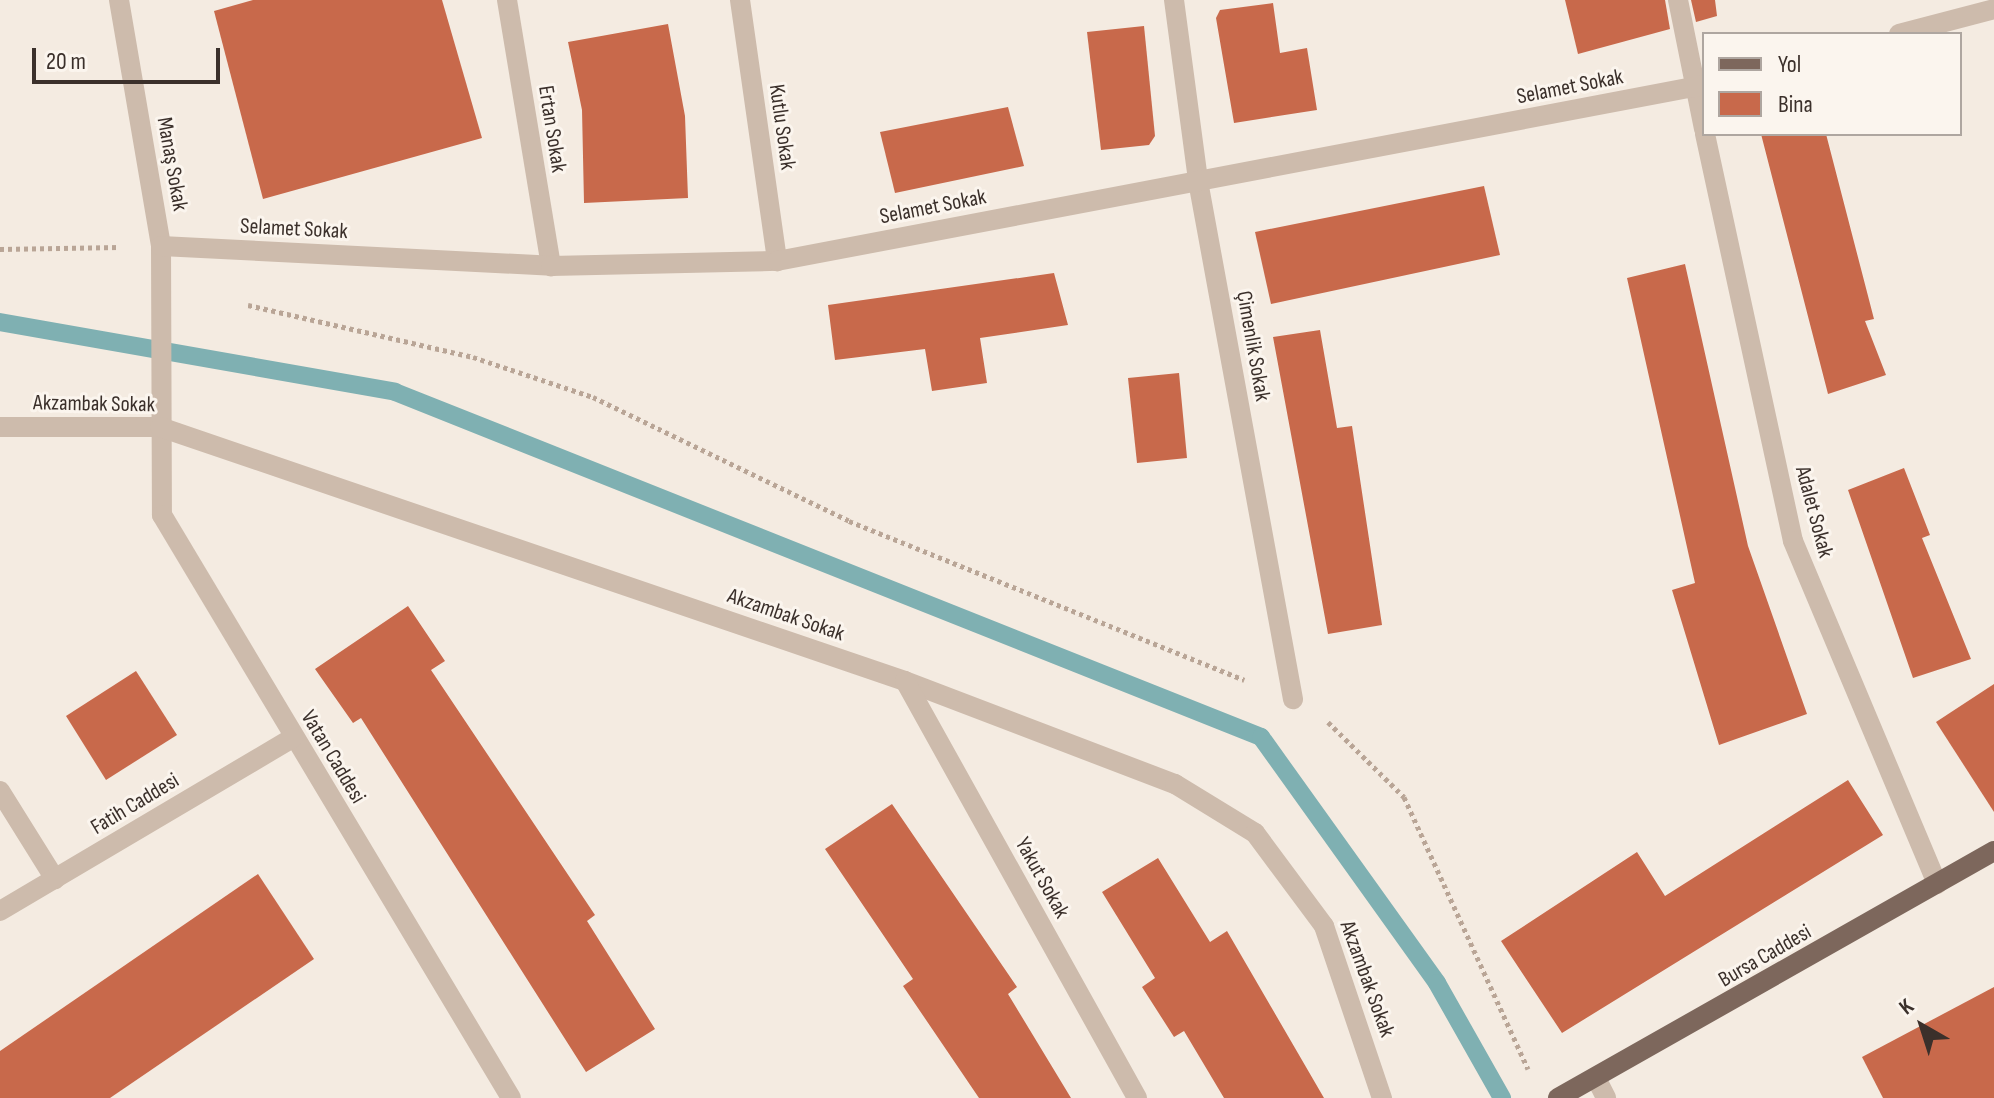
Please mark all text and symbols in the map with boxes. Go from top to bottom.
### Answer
scale bar [36,32,224,82]
legend [1702,32,1962,136]
text: 20 m [46,47,86,76]
text: Yol [1778,50,1801,79]
street label: Selamet Sokak [1515,64,1625,110]
street label: Kutlu Sokak [763,82,801,172]
street label: Ertan Sokak [532,84,572,174]
text: Bina [1778,90,1813,119]
street label: Manaş Sokak [151,115,193,213]
street label: Selamet Sokak [878,184,988,230]
street label: Selamet Sokak [240,213,348,245]
street label: Çimenlik Sokak [1230,289,1276,403]
street label: Akzambak Sokak [33,390,155,418]
street label: Adalet Sokak [1789,463,1839,561]
street label: Akzambak Sokak [724,583,848,647]
street label: Vatan Caddesi [295,706,371,808]
street label: Fatih Caddesi [86,767,184,841]
street label: Yakut Sokak [1009,833,1075,923]
street label: Akzambak Sokak [1334,917,1400,1041]
street label: Bursa Caddesi [1714,919,1816,993]
north arrow [1882,986,1962,1066]
text: K [1894,993,1919,1021]

